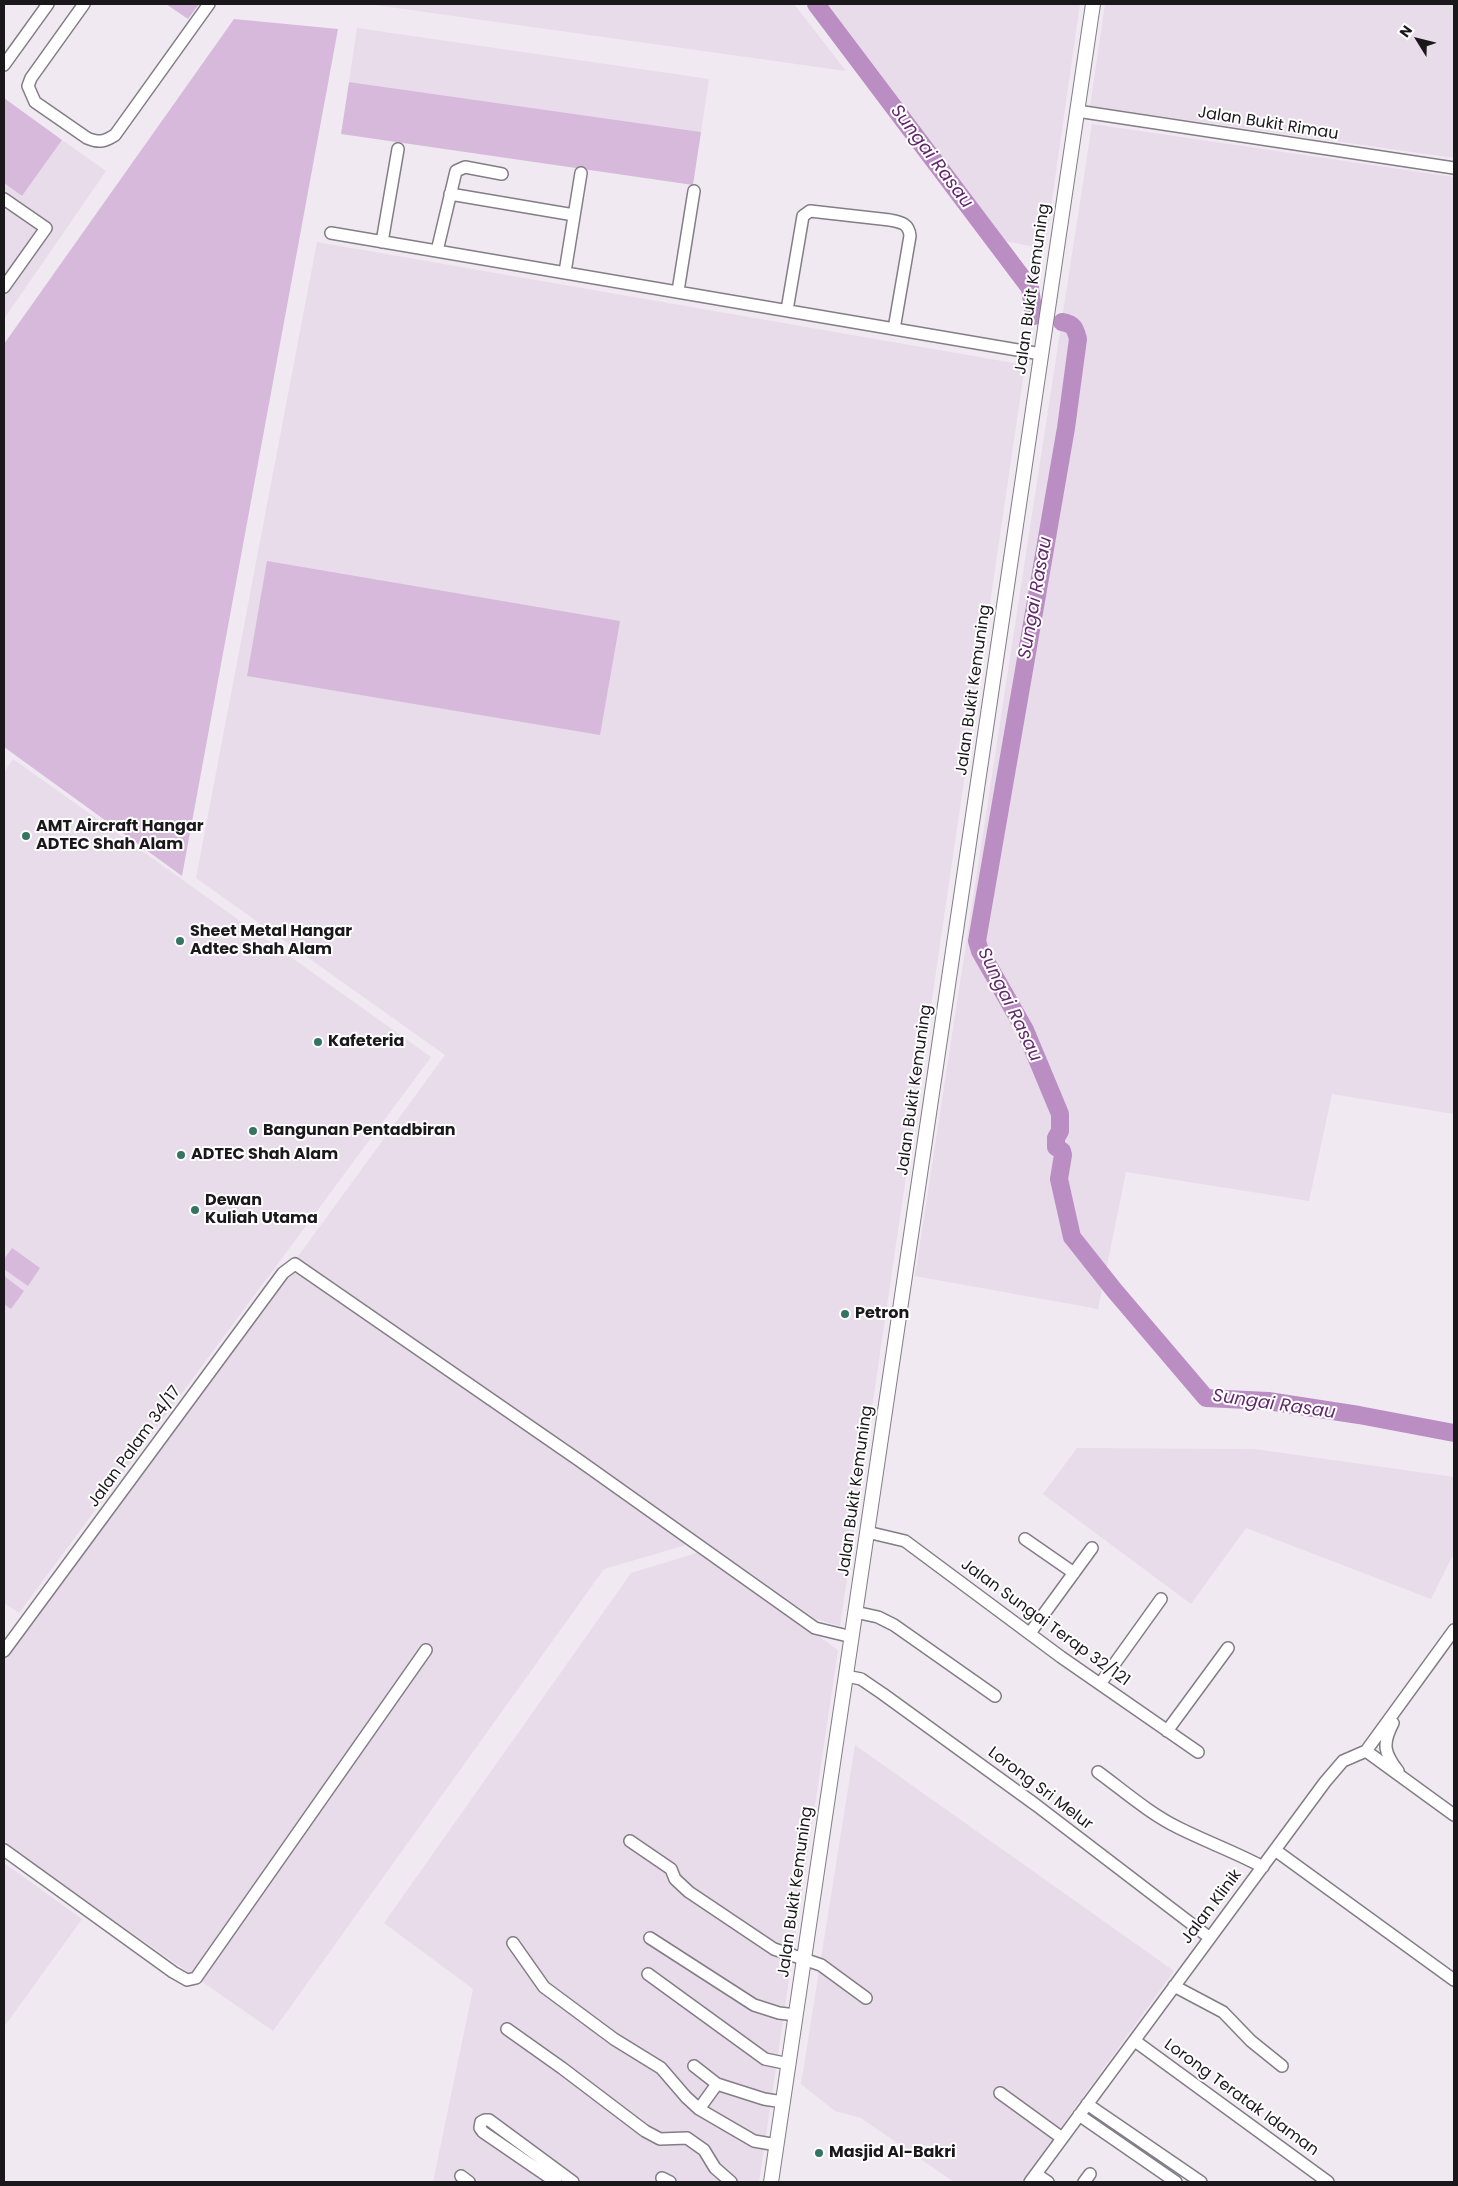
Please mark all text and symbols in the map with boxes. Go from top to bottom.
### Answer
north arrow [1393,15,1443,65]
text: N [1395,21,1417,41]
water label: Sungai Rasau [885,101,977,213]
street label: Jalan Bukit Rimau [1196,103,1340,145]
street label: Jalan Bukit Kemuning [1012,202,1054,376]
water label: Sungai Rasau [1015,535,1057,661]
street label: Jalan Bukit Kemuning [953,603,995,777]
place label: AMT Aircraft Hangar ADTEC Shah Alam [36,817,204,855]
marker: AMT Aircraft Hangar ADTEC Shah Alam [20,830,32,842]
place label: Sheet Metal Hangar Adtec Shah Alam [190,922,352,960]
marker: Sheet Metal Hangar Adtec Shah Alam [174,935,186,947]
water label: Sungai Rasau [972,945,1046,1065]
street label: Jalan Bukit Kemuning [894,1003,936,1177]
place label: Kafeteria [328,1032,404,1052]
marker: Kafeteria [312,1036,324,1048]
place label: Bangunan Pentadbiran [263,1121,456,1141]
marker: Bangunan Pentadbiran [247,1125,259,1137]
place label: ADTEC Shah Alam [191,1145,338,1165]
marker: ADTEC Shah Alam [175,1149,187,1161]
place label: Dewan Kuliah Utama [205,1191,318,1229]
marker: Dewan Kuliah Utama [189,1204,201,1216]
place label: Petron [855,1304,909,1324]
marker: Petron [839,1308,851,1320]
street label: Jalan Palam 34/17 [85,1383,185,1511]
water label: Sungai Rasau [1211,1386,1337,1424]
street label: Jalan Bukit Kemuning [835,1404,877,1578]
street label: Jalan Sungai Terap 32/121 [957,1555,1133,1691]
street label: Lorong Sri Melur [984,1743,1096,1835]
street label: Jalan Bukit Kemuning [775,1805,817,1979]
street label: Jalan Klinik [1178,1866,1246,1948]
street label: Lorong Teratak Idaman [1160,2035,1322,2161]
place label: Masjid Al-Bakri [829,2143,956,2163]
marker: Masjid Al-Bakri [813,2147,825,2159]

